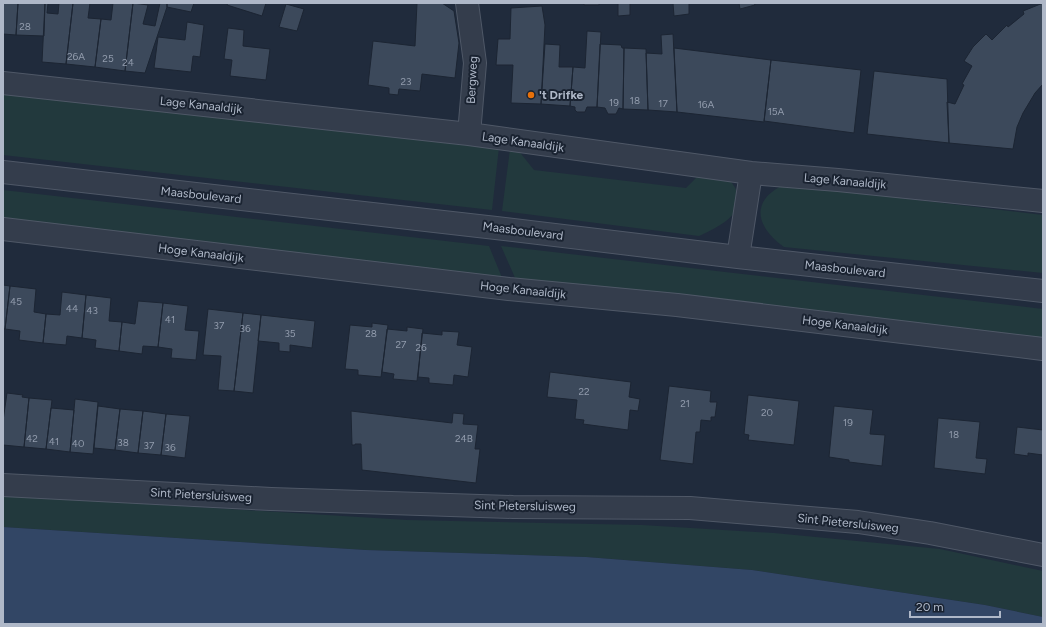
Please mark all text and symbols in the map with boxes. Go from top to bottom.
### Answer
house number: 28 [19,20,31,33]
house number: 26A [67,50,85,63]
house number: 25 [102,52,114,65]
house number: 24 [122,56,134,69]
street label: Bergweg [464,56,480,104]
house number: 23 [400,75,412,88]
place label: 't Drifke [539,88,584,102]
marker: 't Drifke [526,90,536,100]
street label: Lage Kanaaldijk [159,94,243,116]
house number: 18 [630,94,640,107]
house number: 19 [609,96,619,109]
house number: 17 [658,97,668,110]
house number: 16A [698,98,715,111]
house number: 15A [768,105,785,118]
street label: Lage Kanaaldijk [481,129,565,155]
street label: Lage Kanaaldijk [803,170,887,192]
street label: Maasboulevard [160,184,242,206]
street label: Maasboulevard [482,219,564,243]
street label: Hoge Kanaaldijk [157,241,245,265]
street label: Maasboulevard [804,258,886,280]
street label: Hoge Kanaaldijk [479,279,567,301]
house number: 45 [10,295,22,308]
house number: 44 [66,302,78,315]
house number: 43 [86,304,98,317]
house number: 41 [165,313,175,326]
street label: Hoge Kanaaldijk [801,313,889,337]
house number: 37 [214,319,225,332]
house number: 36 [239,322,251,335]
house number: 35 [284,327,296,340]
house number: 28 [365,327,377,340]
house number: 27 [396,338,407,351]
house number: 26 [415,341,427,354]
house number: 22 [578,385,590,398]
house number: 21 [680,397,690,410]
house number: 20 [761,406,773,419]
house number: 19 [843,416,853,429]
house number: 18 [949,428,959,441]
house number: 42 [26,432,38,445]
house number: 24B [455,432,473,445]
house number: 41 [49,435,59,448]
house number: 38 [117,436,129,449]
house number: 40 [72,437,84,450]
house number: 37 [144,439,155,452]
house number: 36 [164,441,176,454]
street label: Sint Pietersluisweg [150,485,252,505]
street label: Sint Pietersluisweg [474,498,576,514]
street label: Sint Pietersluisweg [797,511,899,535]
scale bar [910,593,1000,619]
text: 20 m [916,600,944,614]

